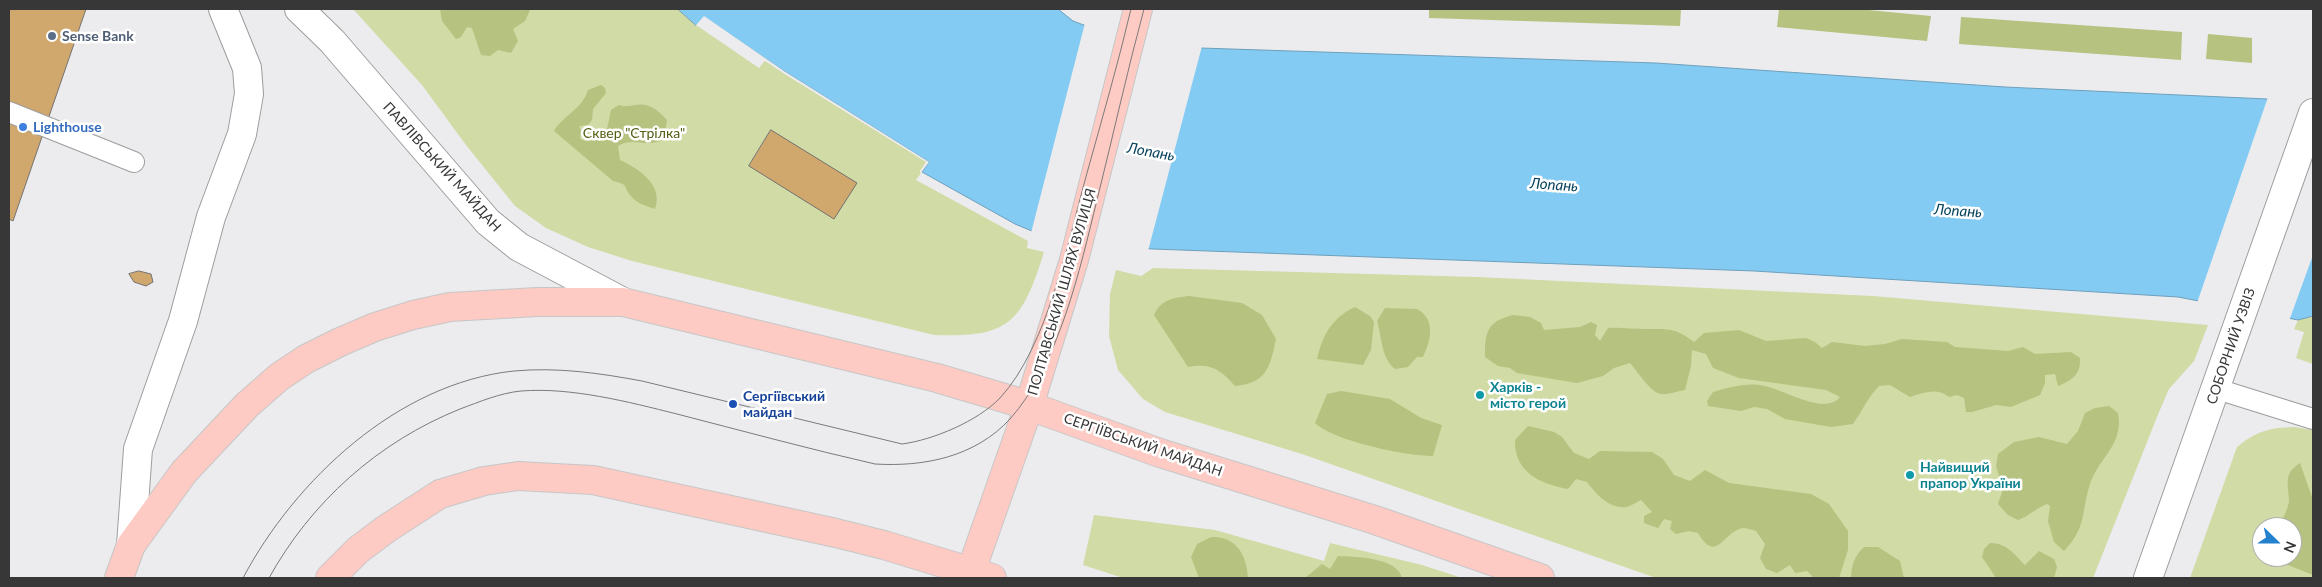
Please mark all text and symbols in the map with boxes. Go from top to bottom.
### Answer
place label: Sense Bank [62,28,134,44]
marker: Sense Bank [46,30,58,42]
street label: ПАВЛІВСЬКИЙ МАЙДАН [379,99,505,235]
place label: Lighthouse [33,119,102,135]
marker: Lighthouse [17,121,29,133]
park label: Сквер "Стрілка" [583,125,685,141]
water label: Лопань [1126,139,1176,165]
water label: Лопань [1529,174,1579,196]
street label: ПОЛТАВСЬКИЙ ШЛЯХ ВУЛИЦЯ [1024,187,1100,397]
water label: Лопань [1933,200,1983,222]
street label: СОБОРНИЙ УЗВІЗ [2203,286,2259,406]
place label: Харків - місто герой [1490,379,1566,412]
place label: Сергіївський майдан [743,388,825,421]
marker: Харків - місто герой [1474,389,1486,401]
marker: Сергіївський майдан [727,398,739,410]
street label: СЕРГІЇВСЬКИЙ МАЙДАН [1061,410,1225,480]
place label: Найвищий прапор України [1920,459,2021,492]
marker: Найвищий прапор України [1904,469,1916,481]
north arrow [2252,517,2302,567]
text: N [2281,539,2300,556]

